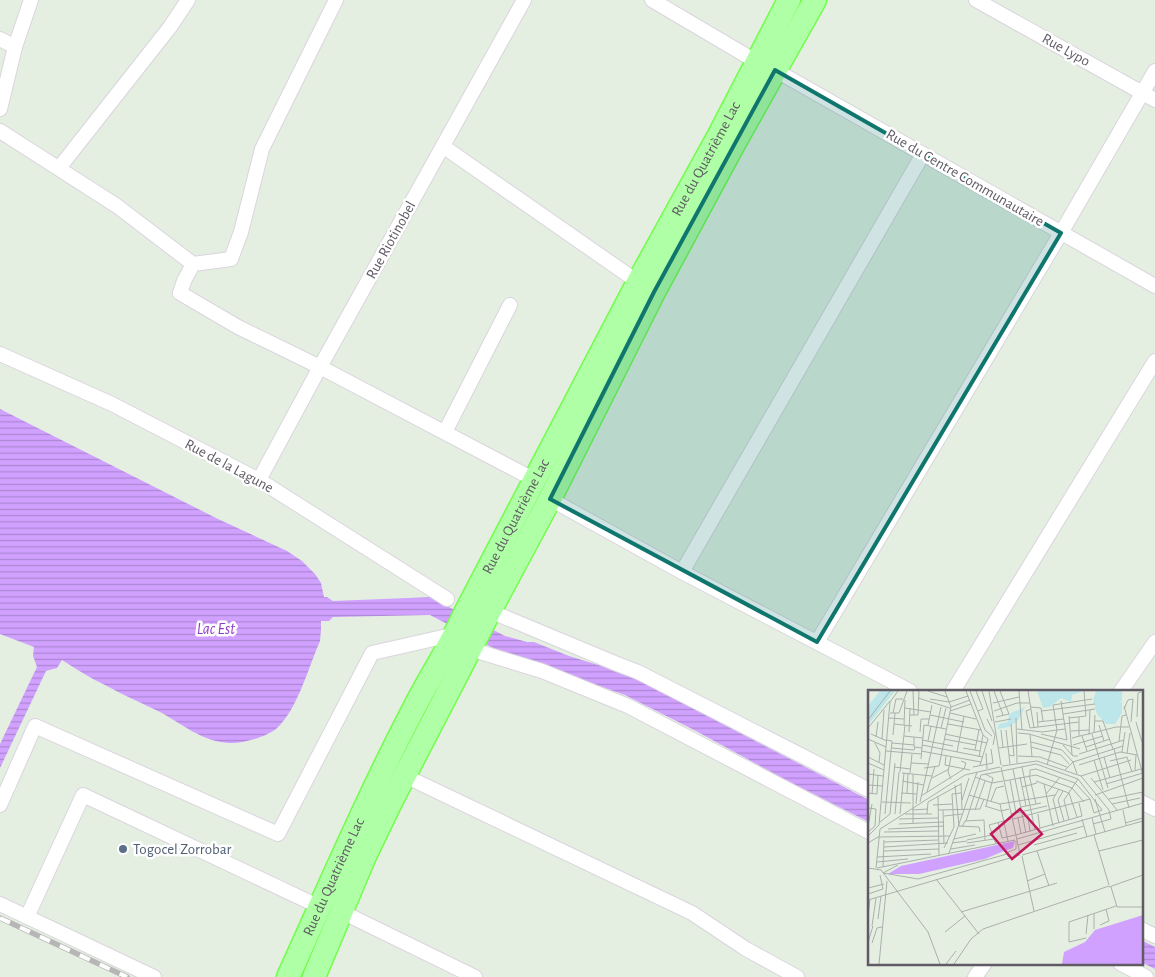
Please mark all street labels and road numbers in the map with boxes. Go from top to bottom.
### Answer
street label: Rue Lypo [1039,31,1093,69]
street label: Rue du Quatrième Lac [668,99,743,218]
street label: Rue du Centre Communautaire [883,127,1047,229]
street label: Rue Riotinobel [364,199,418,281]
street label: Rue de la Lagune [182,436,276,496]
street label: Rue du Quatrième Lac [479,456,552,576]
street label: Rue du Quatrième Lac [300,815,367,938]

